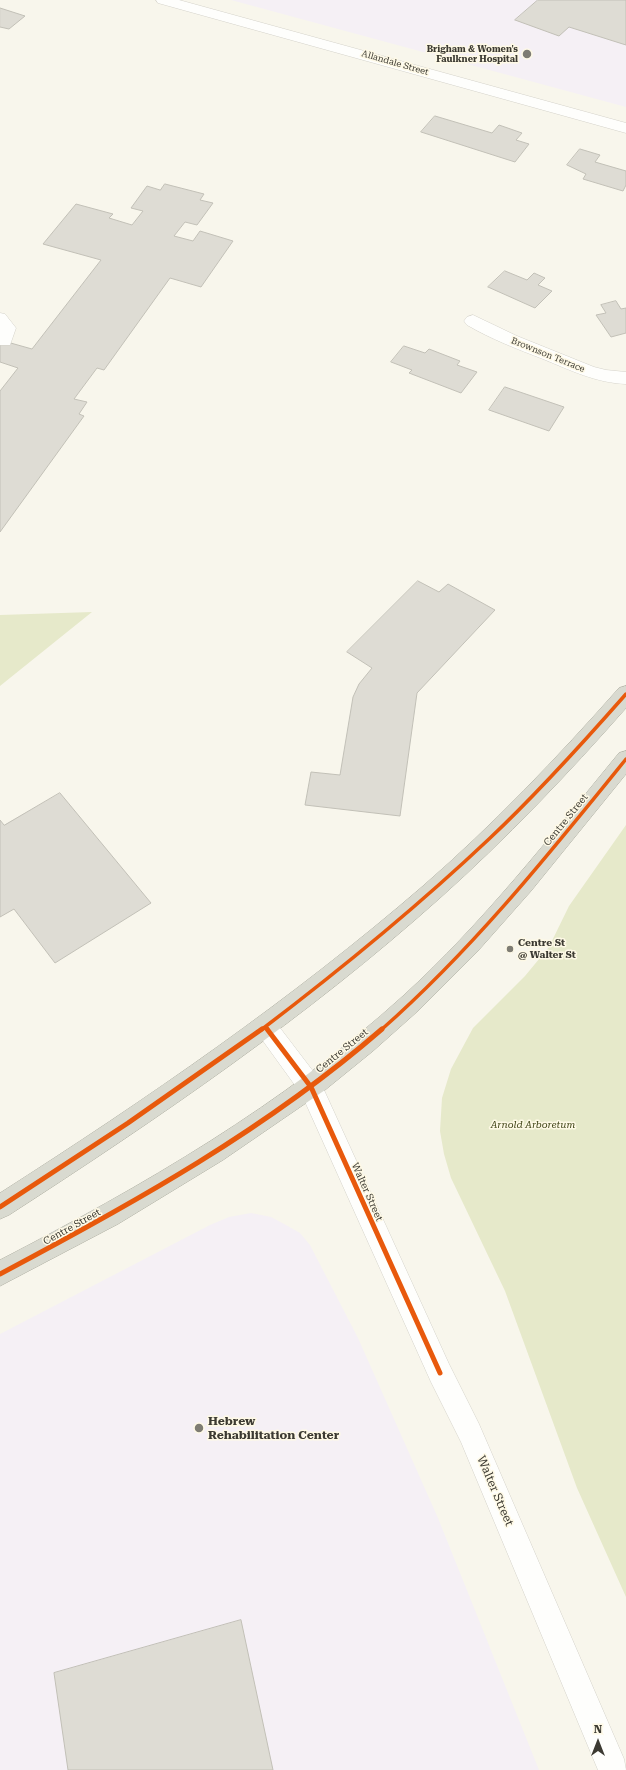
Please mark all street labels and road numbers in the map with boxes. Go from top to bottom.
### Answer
street label: Allandale Street [360,48,430,78]
street label: Brownson Terrace [510,335,586,375]
street label: Centre Street [541,792,591,848]
street label: Centre Street [314,1026,370,1076]
street label: Walter Street [349,1161,385,1223]
street label: Centre Street [41,1206,103,1248]
street label: Walter Street [474,1454,516,1528]

